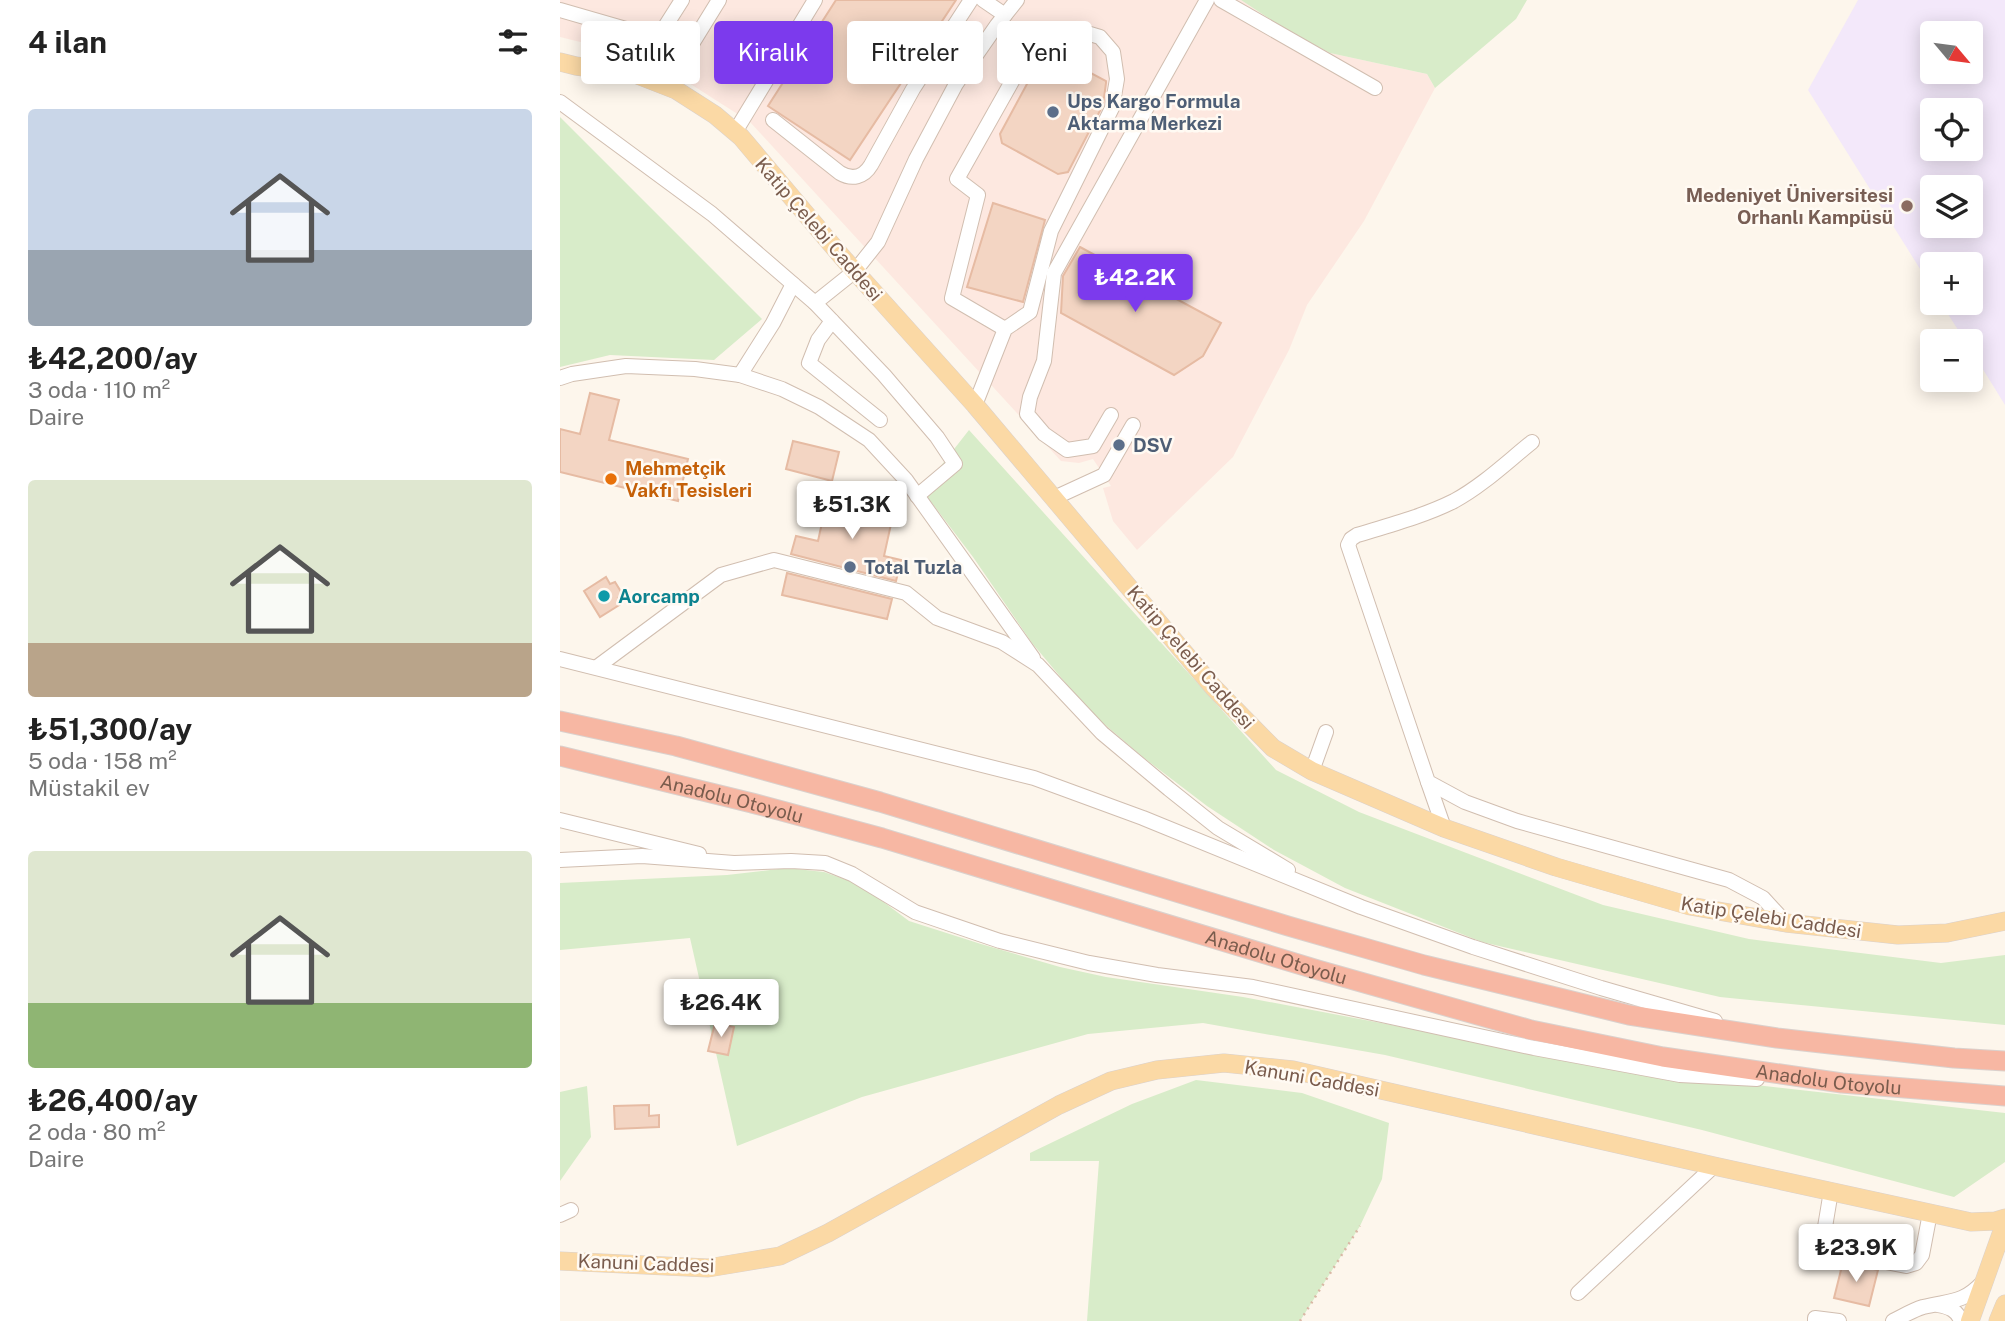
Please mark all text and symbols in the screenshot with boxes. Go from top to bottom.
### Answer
chip: Satılık [581,21,700,84]
chip: Kiralık [714,21,833,84]
chip: Filtreler [847,21,983,84]
chip: Yeni [997,21,1092,84]
north arrow [1920,21,1983,84]
map controls [1920,21,1983,392]
icon: filters [494,23,532,61]
text: 4 ilan [28,24,107,60]
place label: Ups Kargo Formula Aktarma Merkezi [1067,90,1240,134]
button: locate [1920,98,1983,161]
marker: Ups Kargo Formula Aktarma Merkezi [1045,104,1061,120]
street label: Katip Çelebi Caddesi [751,153,887,305]
icon: home [217,155,343,281]
button: layers [1920,175,1983,238]
place label: Medeniyet Üniversitesi Orhanlı Kampüsü [1686,184,1893,228]
marker: Medeniyet Üniversitesi Orhanlı Kampüsü [1899,198,1915,214]
button: + [1920,252,1983,315]
pin: ₺42.2K [1078,254,1192,314]
text: ₺42.2K [1094,263,1176,290]
button: − [1920,329,1983,392]
text: ₺42,200/ay [28,340,198,376]
text: 3 oda · 110 m² [28,376,170,403]
text: Daire [28,403,84,430]
place label: DSV [1133,434,1173,456]
marker: DSV [1111,437,1127,453]
place label: Mehmetçik Vakfı Tesisleri [625,457,752,501]
marker: Mehmetçik Vakfı Tesisleri [603,471,619,487]
pin: ₺51.3K [795,482,909,541]
text: ₺51.3K [813,490,891,517]
icon: home [217,526,343,652]
place label: Total Tuzla [864,556,962,578]
marker: Total Tuzla [842,559,858,575]
street label: Katip Çelebi Caddesi [1123,581,1259,733]
place label: Aorcamp [618,585,700,607]
marker: Aorcamp [596,588,612,604]
text: ₺51,300/ay [28,711,192,747]
text: 5 oda · 158 m² [28,747,177,774]
street label: Anadolu Otoyolu [658,770,806,827]
text: Müstakil ev [28,774,150,801]
street label: Katip Çelebi Caddesi [1679,892,1863,942]
icon: home [217,897,343,1023]
street label: Anadolu Otoyolu [1203,925,1350,989]
pin: ₺26.4K [664,979,778,1039]
text: ₺26.4K [680,988,762,1015]
street label: Kanuni Caddesi [1243,1055,1381,1101]
street label: Anadolu Otoyolu [1754,1060,1902,1099]
text: ₺26,400/ay [28,1082,198,1118]
text: 2 oda · 80 m² [28,1118,166,1145]
text: Daire [28,1145,84,1172]
pin: ₺23.9K [1799,1224,1913,1284]
text: ₺23.9K [1815,1233,1897,1260]
street label: Kanuni Caddesi [577,1250,715,1276]

